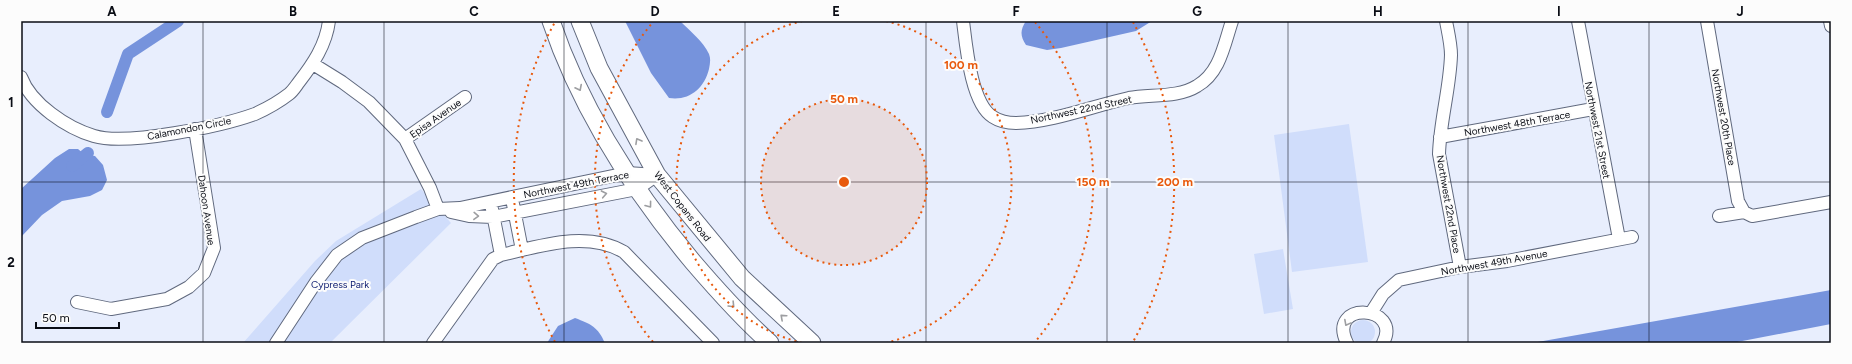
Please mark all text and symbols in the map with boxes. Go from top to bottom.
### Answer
text: A [107,4,117,19]
text: B [289,4,297,19]
text: C [469,4,479,19]
text: D [650,4,660,19]
text: E [832,4,840,19]
text: F [1012,4,1020,19]
text: G [1192,4,1202,19]
text: H [1373,4,1383,19]
text: I [1557,4,1561,19]
text: J [1736,4,1744,19]
text: 100 m [944,58,978,72]
street label: Northwest 20th Place [1709,68,1739,167]
street label: Northwest 21st Street [1582,80,1613,180]
one-way arrow [574,84,582,91]
text: 50 m [830,92,858,106]
street label: Northwest 22nd Street [1029,92,1133,127]
text: 1 [8,95,14,110]
street label: Episa Avenue [407,96,464,141]
street label: Northwest 48th Terrace [1463,108,1572,139]
street label: Calamondon Circle [146,114,233,143]
one-way arrow [635,138,643,145]
street label: Northwest 22nd Place [1433,154,1464,255]
street label: Northwest 49th Terrace [522,168,630,201]
street label: West Copans Road [651,169,714,244]
street label: Dahoon Avenue [195,174,218,247]
centre of rings [837,175,851,189]
text: 150 m [1076,175,1110,189]
text: 200 m [1157,175,1193,189]
one-way arrow [601,191,607,199]
one-way arrow [644,200,651,207]
one-way arrow [473,212,479,221]
street label: Northwest 49th Avenue [1440,247,1549,278]
text: 2 [7,255,15,270]
park label: Cypress Park [311,278,369,291]
one-way arrow [727,300,734,308]
scale bar [36,304,119,330]
text: 50 m [42,311,70,325]
one-way arrow [780,315,787,322]
one-way arrow [1344,319,1352,326]

